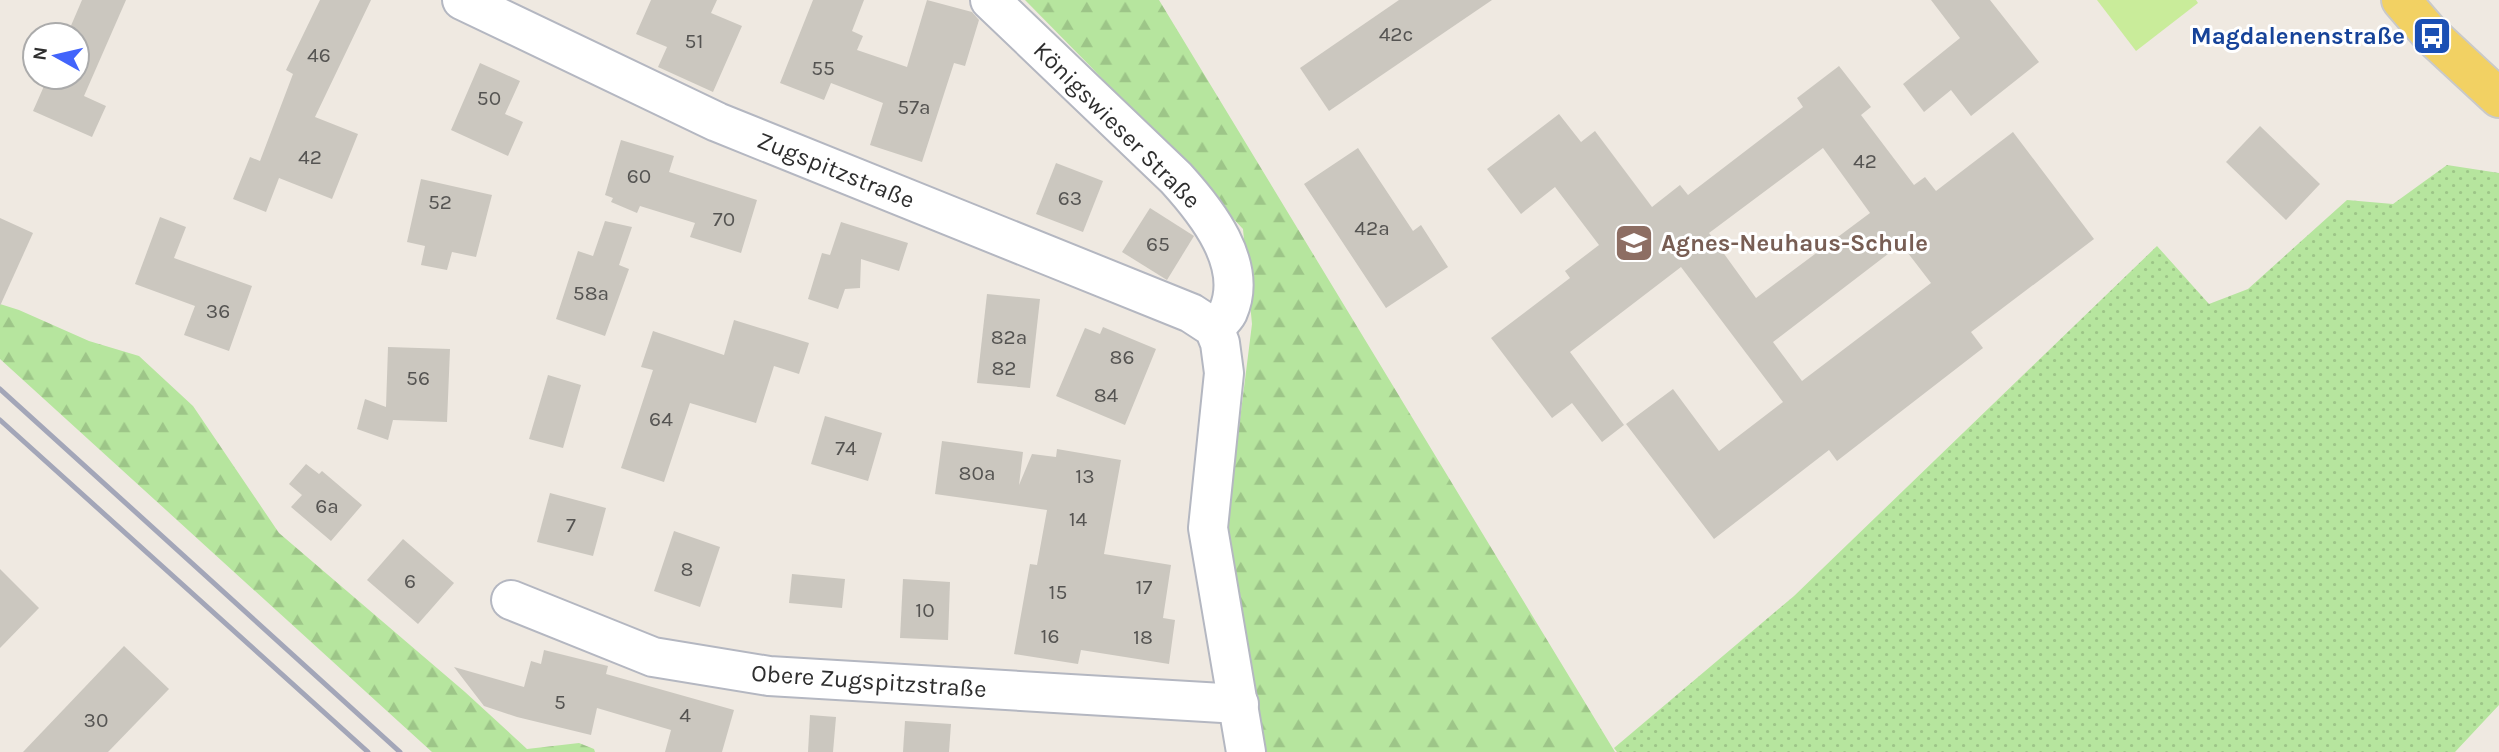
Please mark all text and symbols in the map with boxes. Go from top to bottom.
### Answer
bus stop icon: Magdalenenstraße [2411,15,2453,57]
north arrow [21,21,91,91]
house number: 42c [1379,22,1413,46]
place label: Magdalenenstraße [2191,22,2405,50]
house number: 51 [685,29,703,53]
street label: Königswieser Straße [1028,36,1206,214]
house number: 46 [307,43,331,67]
text: N [28,45,52,62]
house number: 55 [811,56,835,80]
house number: 50 [477,86,501,110]
house number: 57a [897,95,931,119]
street label: Zugspitzstraße [753,126,919,214]
house number: 42 [298,145,322,169]
house number: 42 [1853,149,1877,173]
house number: 60 [627,164,651,188]
house number: 63 [1058,186,1082,210]
house number: 52 [428,190,452,214]
house number: 70 [713,207,735,231]
house number: 42a [1354,216,1390,240]
school or university icon: Agnes-Neuhaus-Schule [1613,222,1655,264]
place label: Agnes-Neuhaus-Schule [1661,229,1928,257]
house number: 65 [1146,232,1170,256]
house number: 58a [573,281,609,305]
house number: 36 [206,299,230,323]
house number: 82a [991,325,1027,349]
house number: 86 [1110,345,1134,369]
house number: 82 [991,356,1017,380]
house number: 56 [406,366,430,390]
house number: 84 [1094,383,1119,407]
house number: 64 [649,407,673,431]
house number: 74 [835,436,857,460]
house number: 80a [959,461,995,485]
house number: 13 [1075,464,1095,488]
house number: 6a [315,494,339,518]
house number: 14 [1069,507,1088,531]
house number: 7 [566,513,576,537]
house number: 8 [681,557,693,581]
house number: 6 [404,569,416,593]
house number: 17 [1136,575,1153,599]
house number: 15 [1049,580,1067,604]
house number: 10 [915,598,935,622]
house number: 16 [1041,624,1059,648]
house number: 18 [1133,625,1153,649]
street label: Obere Zugspitzstraße [750,659,988,703]
house number: 5 [554,690,566,714]
house number: 4 [679,703,691,727]
house number: 30 [84,708,108,732]

